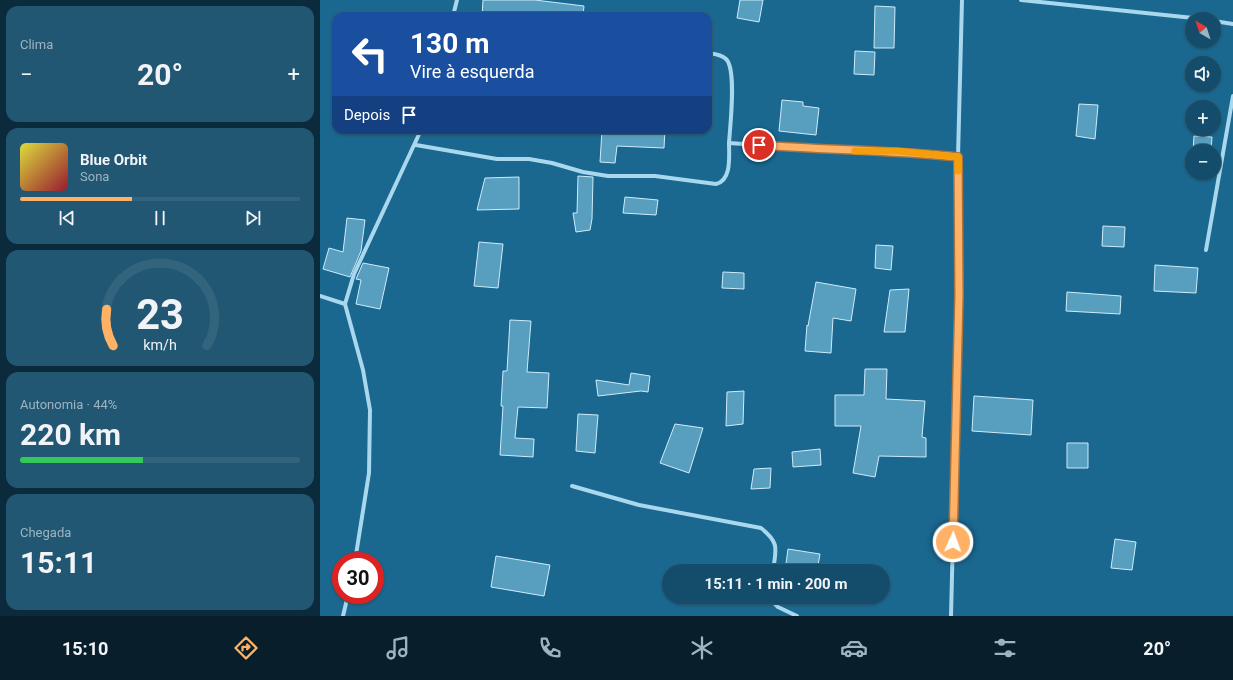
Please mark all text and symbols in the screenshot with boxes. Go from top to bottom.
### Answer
north arrow [1185,12,1221,48]
map controls [1185,12,1221,180]
text: 130 m [410,27,489,60]
icon: left [344,28,396,80]
text: Clima [20,37,53,52]
button: sound [1185,56,1221,92]
text: 20° [137,57,183,92]
text: Vire à esquerda [410,61,534,82]
text: − [20,62,33,87]
text: + [288,62,300,87]
button: + [1185,100,1221,136]
icon: arrive [398,104,420,126]
text: Depois [344,106,390,124]
pin [742,128,776,162]
icon: arrive [748,134,770,156]
button: − [1185,144,1221,180]
text: Blue Orbit [80,151,147,169]
text: Sona [80,169,109,184]
icon: previous [56,207,78,229]
icon: pause [149,207,171,229]
icon: next [242,207,264,229]
text: 23 [136,290,184,339]
text: km/h [143,337,177,353]
text: Autonomia · 44% [20,397,117,412]
text: 220 km [20,417,121,452]
position arrow [932,521,974,563]
text: Chegada [20,525,71,540]
text: 15:11 [20,545,97,580]
speed limit sign: 30 [332,552,384,604]
text: 15:11 · 1 min · 200 m [705,575,847,593]
icon: directions [232,634,260,662]
icon: music [384,634,412,662]
icon: phone [536,634,564,662]
icon: climate [688,634,716,662]
icon: car [840,634,868,662]
icon: filters [991,634,1019,662]
text: 15:10 [62,638,108,659]
text: 20° [1143,638,1171,659]

